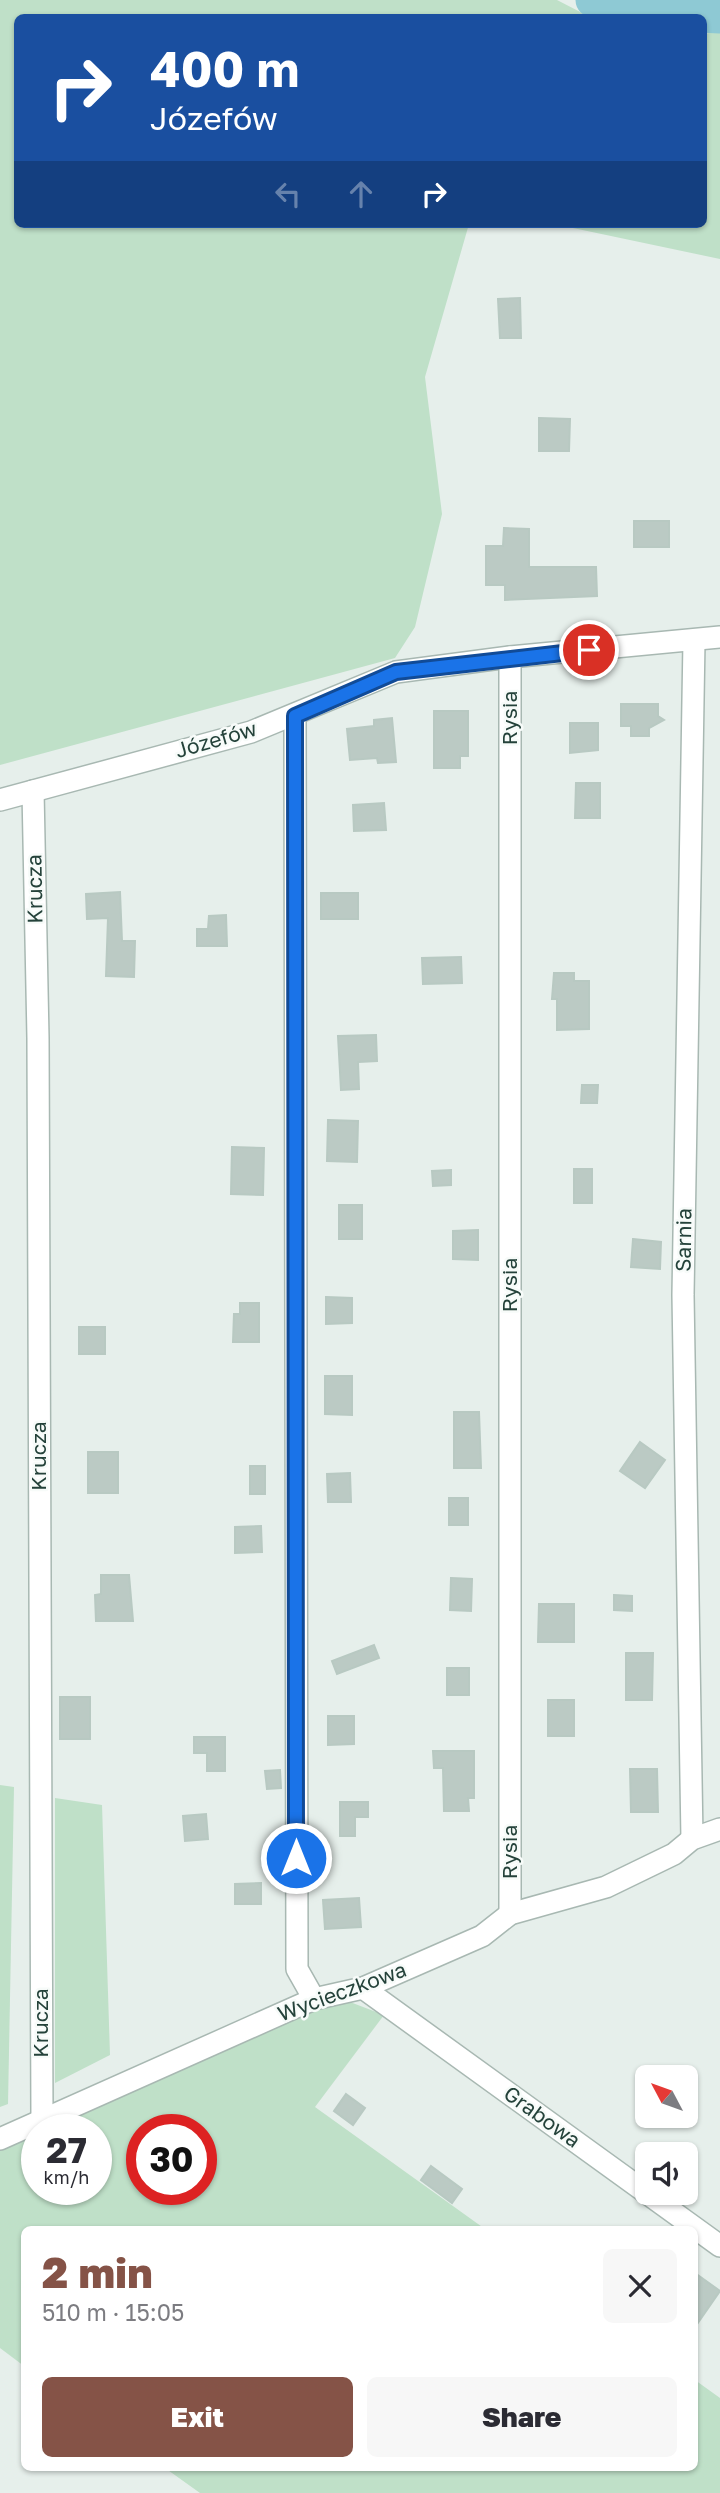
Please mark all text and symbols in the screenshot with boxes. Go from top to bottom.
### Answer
text: 400 m [150,39,299,98]
icon: right [35,42,126,133]
text: Józefów [150,99,278,137]
icon: left [269,175,307,213]
icon: ahead [342,175,380,213]
icon: right [415,175,453,213]
pin [559,620,619,680]
icon: arrive [570,631,608,669]
street label: Rysia [496,691,522,745]
street label: Józefów [172,715,260,763]
street label: Krucza [20,854,48,924]
street label: Sarnia [669,1208,697,1272]
street label: Rysia [496,1258,522,1312]
street label: Krucza [25,1421,51,1491]
position arrow [259,1821,333,1895]
street label: Rysia [496,1825,522,1879]
street label: Wycieczkowa [274,1956,410,2026]
street label: Krucza [27,1988,53,2058]
north arrow [635,2065,698,2128]
map controls [635,2065,698,2205]
street label: Grabowa [499,2080,586,2153]
speed limit sign: 30 [126,2114,217,2205]
text: 27 [46,2129,87,2171]
button: sound [635,2142,698,2205]
text: km/h [44,2166,89,2188]
text: 2 min [42,2247,153,2297]
button: close [603,2249,677,2323]
text: 510 m · 15:05 [42,2298,184,2326]
button: Exit [42,2377,353,2457]
button: Share [367,2377,677,2457]

